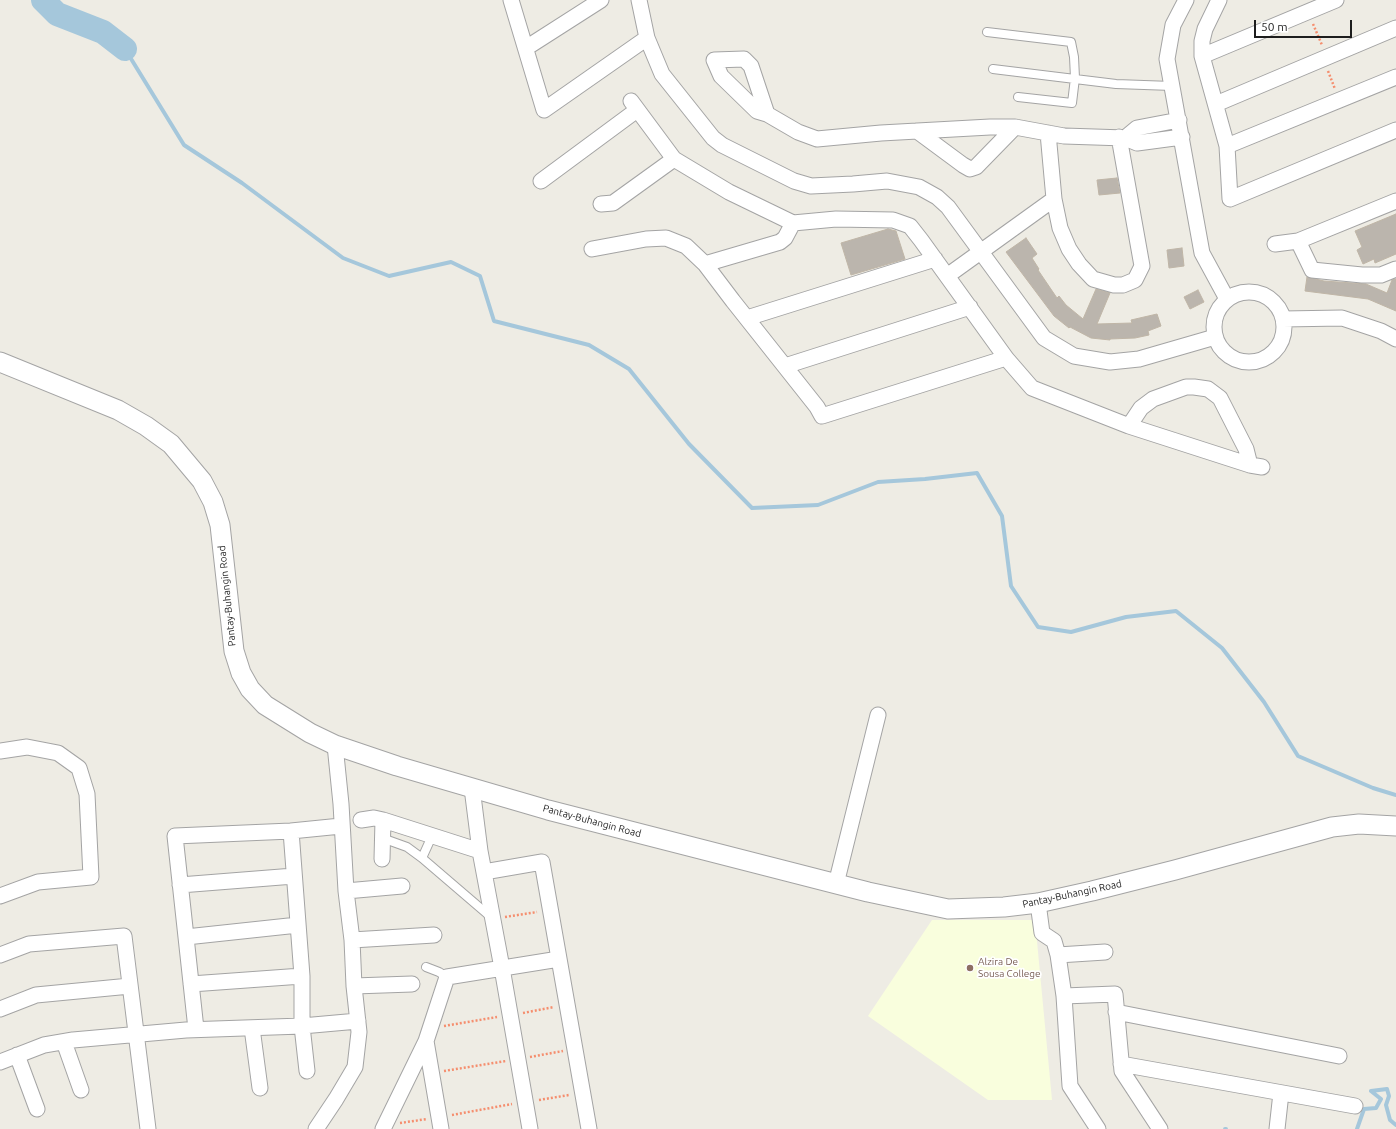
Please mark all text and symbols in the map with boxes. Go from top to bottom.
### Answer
scale bar [1256,12,1354,38]
text: 50 m [1261,20,1288,33]
street label: Pantay-Buhangin Road [216,545,238,647]
street label: Pantay-Buhangin Road [542,802,642,840]
street label: Pantay-Buhangin Road [1021,878,1123,910]
place label: Alzira De Sousa College [978,956,1041,980]
marker: Alzira De Sousa College [965,963,975,973]

